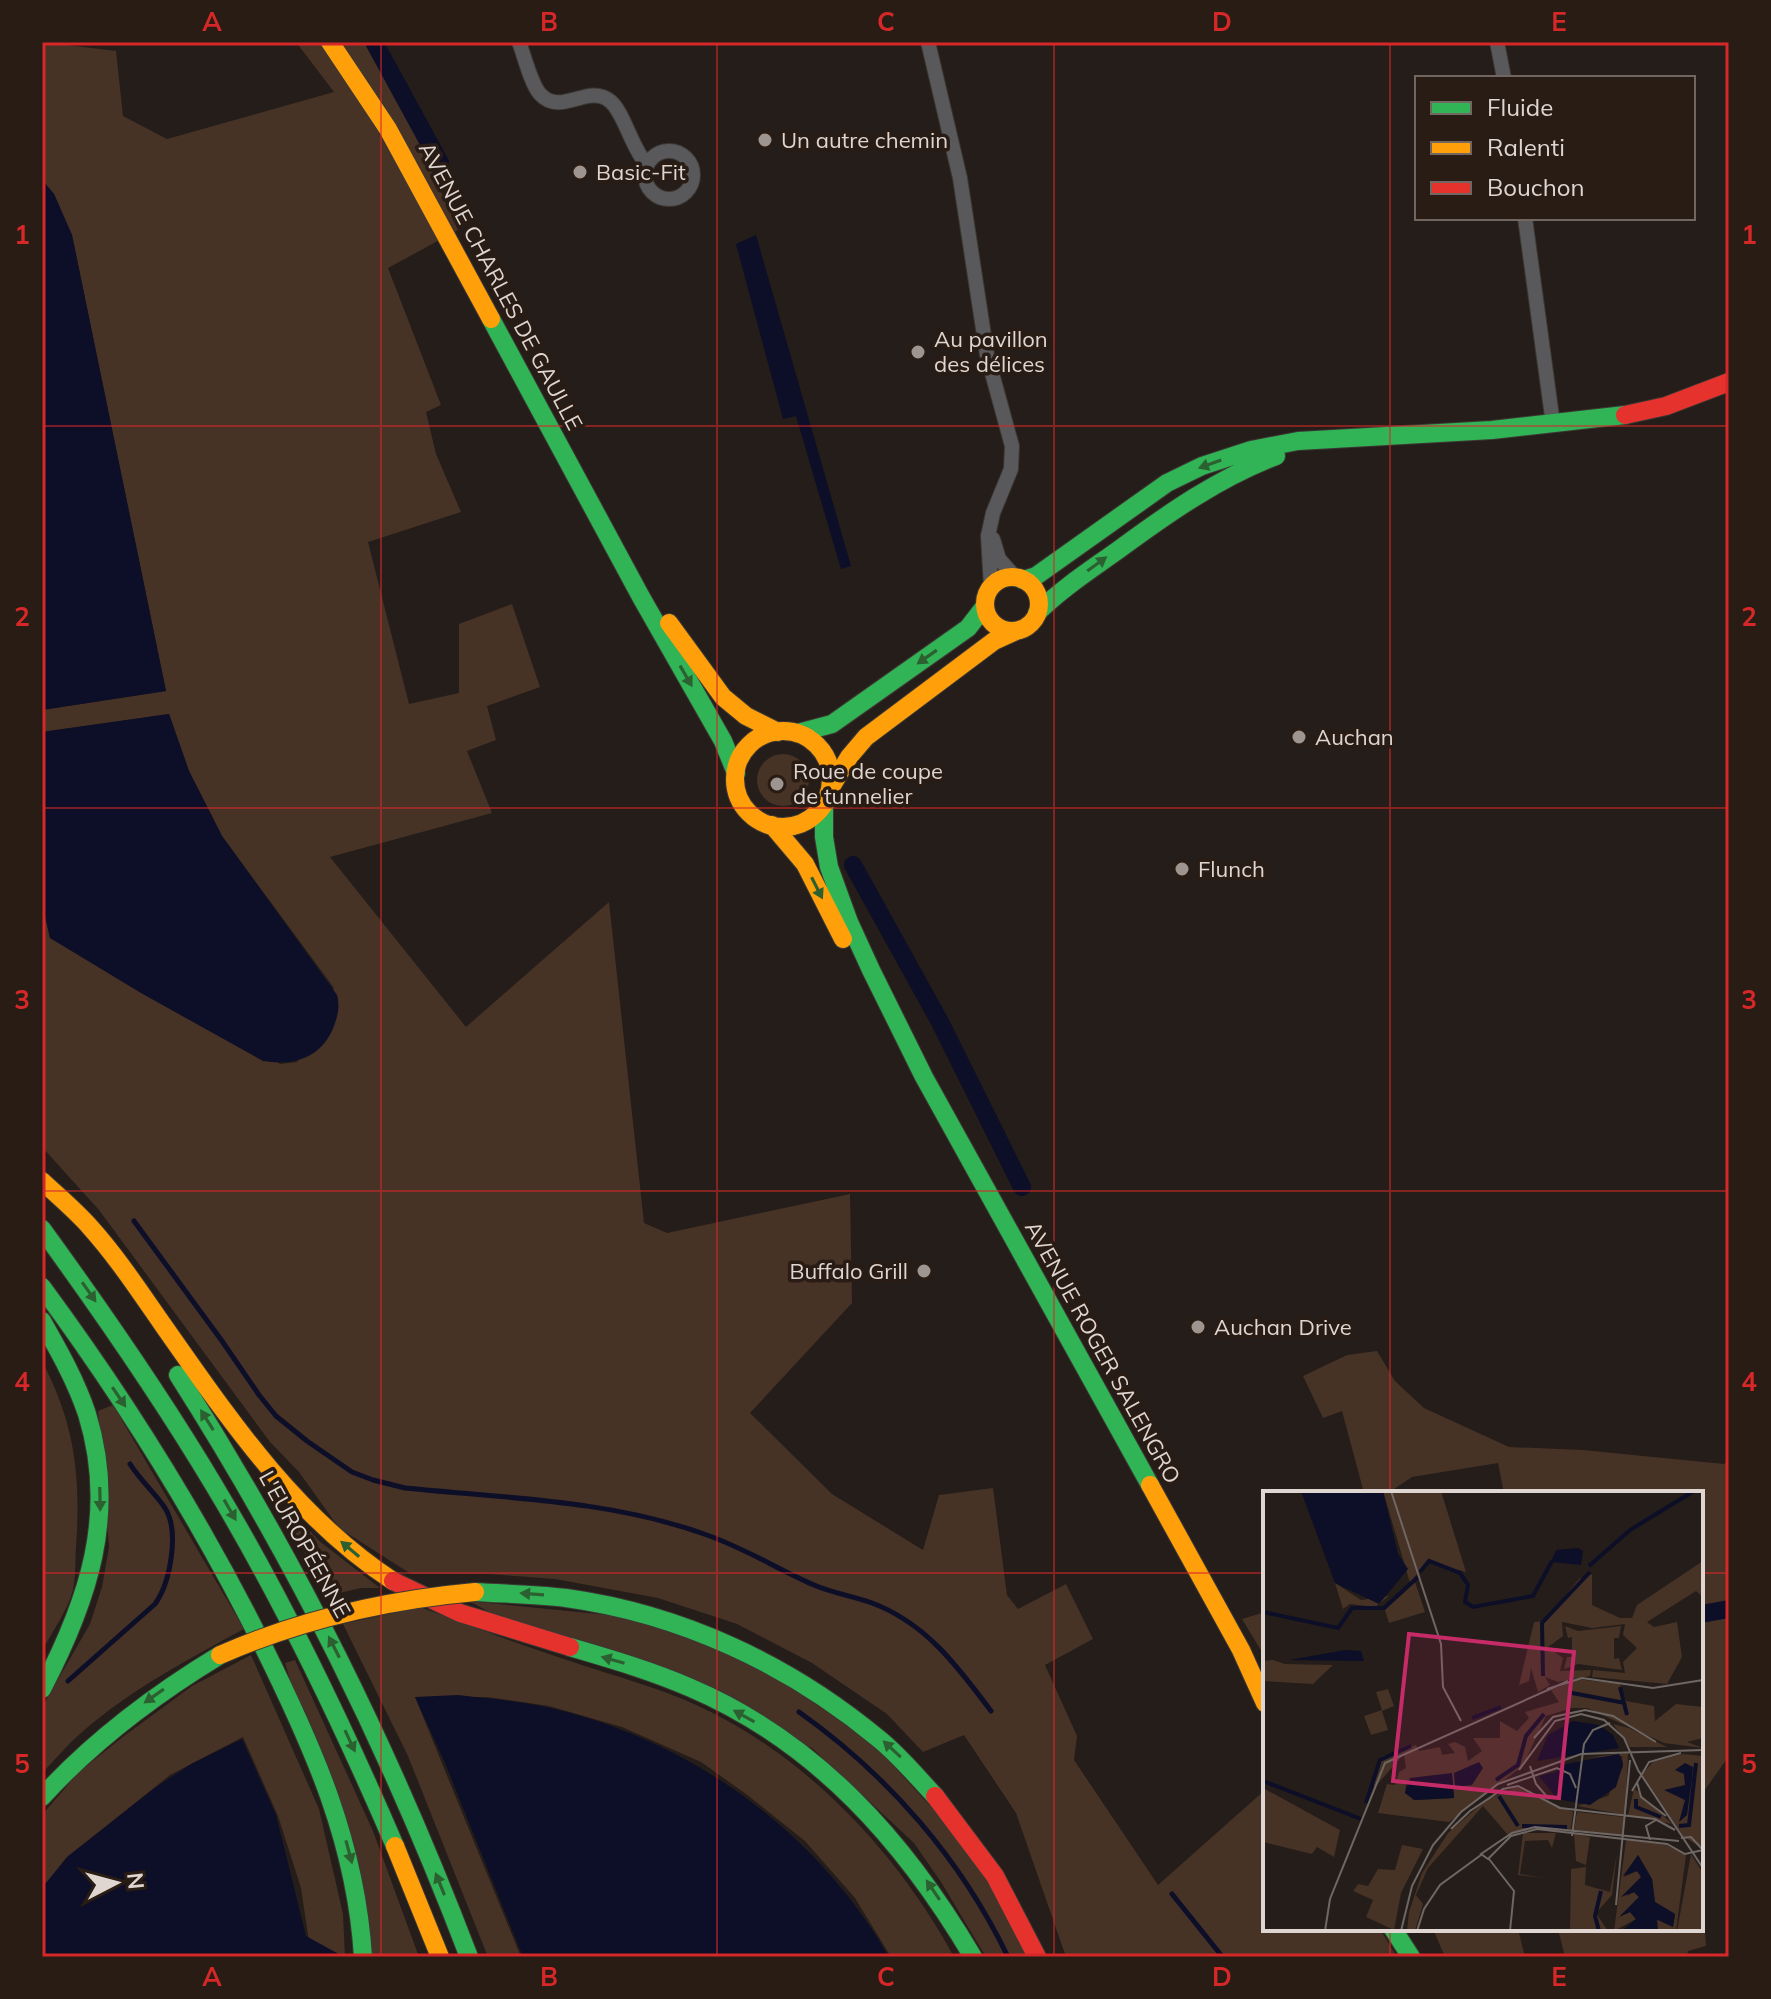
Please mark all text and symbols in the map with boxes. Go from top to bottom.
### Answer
text: A [202,5,222,38]
text: B [540,5,558,38]
text: C [877,5,895,38]
text: D [1212,5,1232,38]
text: E [1551,5,1567,38]
legend [1415,76,1695,220]
text: Fluide [1487,92,1553,122]
place label: Un autre chemin [781,126,948,154]
marker: Un autre chemin [756,131,774,149]
text: Ralenti [1487,132,1565,162]
street label: AVENUE CHARLES DE GAULLE [413,137,589,435]
place label: Basic-Fit [596,158,686,186]
marker: Basic-Fit [571,163,589,181]
text: Bouchon [1487,172,1585,202]
text: 1 [14,218,30,251]
text: 1 [1741,218,1757,251]
place label: Au pavillon des délices [934,325,1048,378]
marker: Au pavillon des délices [909,343,927,361]
one-way arrow [1198,458,1222,470]
one-way arrow [1087,557,1108,572]
text: 2 [14,600,30,633]
text: 2 [1741,600,1757,633]
one-way arrow [917,649,938,664]
one-way arrow [679,665,693,687]
place label: Auchan [1315,723,1394,751]
marker: Auchan [1290,728,1308,746]
place label: Roue de coupe de tunnelier [793,757,943,810]
marker: Roue de coupe de tunnelier [768,775,786,793]
place label: Flunch [1198,855,1265,883]
marker: Flunch [1173,860,1191,878]
one-way arrow [811,876,824,899]
text: 3 [14,983,30,1016]
text: 3 [1741,983,1757,1016]
street label: AVENUE ROGER SALENGRO [1019,1216,1187,1488]
place label: Buffalo Grill [789,1257,908,1285]
marker: Buffalo Grill [915,1262,933,1280]
one-way arrow [81,1281,97,1303]
place label: Auchan Drive [1214,1313,1352,1341]
marker: Auchan Drive [1189,1318,1207,1336]
text: 4 [14,1365,30,1398]
text: 4 [1741,1365,1757,1398]
one-way arrow [111,1386,126,1407]
one-way arrow [201,1409,215,1431]
street label: L'EUROPÉENNE [253,1466,357,1622]
one-way arrow [94,1487,106,1512]
inset map [1263,1491,1703,1931]
one-way arrow [223,1499,237,1521]
one-way arrow [339,1541,360,1558]
one-way arrow [519,1587,544,1600]
one-way arrow [328,1636,341,1659]
one-way arrow [600,1653,624,1666]
one-way arrow [143,1688,164,1703]
one-way arrow [732,1709,755,1723]
one-way arrow [343,1729,356,1753]
one-way arrow [883,1741,902,1759]
text: 5 [14,1747,30,1780]
text: 5 [1741,1747,1757,1780]
one-way arrow [343,1840,355,1865]
north arrow [76,1843,156,1923]
text: N [121,1871,151,1891]
one-way arrow [434,1872,447,1896]
one-way arrow [926,1880,941,1901]
text: A [202,1960,222,1993]
text: B [540,1960,558,1993]
text: C [877,1960,895,1993]
text: D [1212,1960,1232,1993]
text: E [1551,1960,1567,1993]

